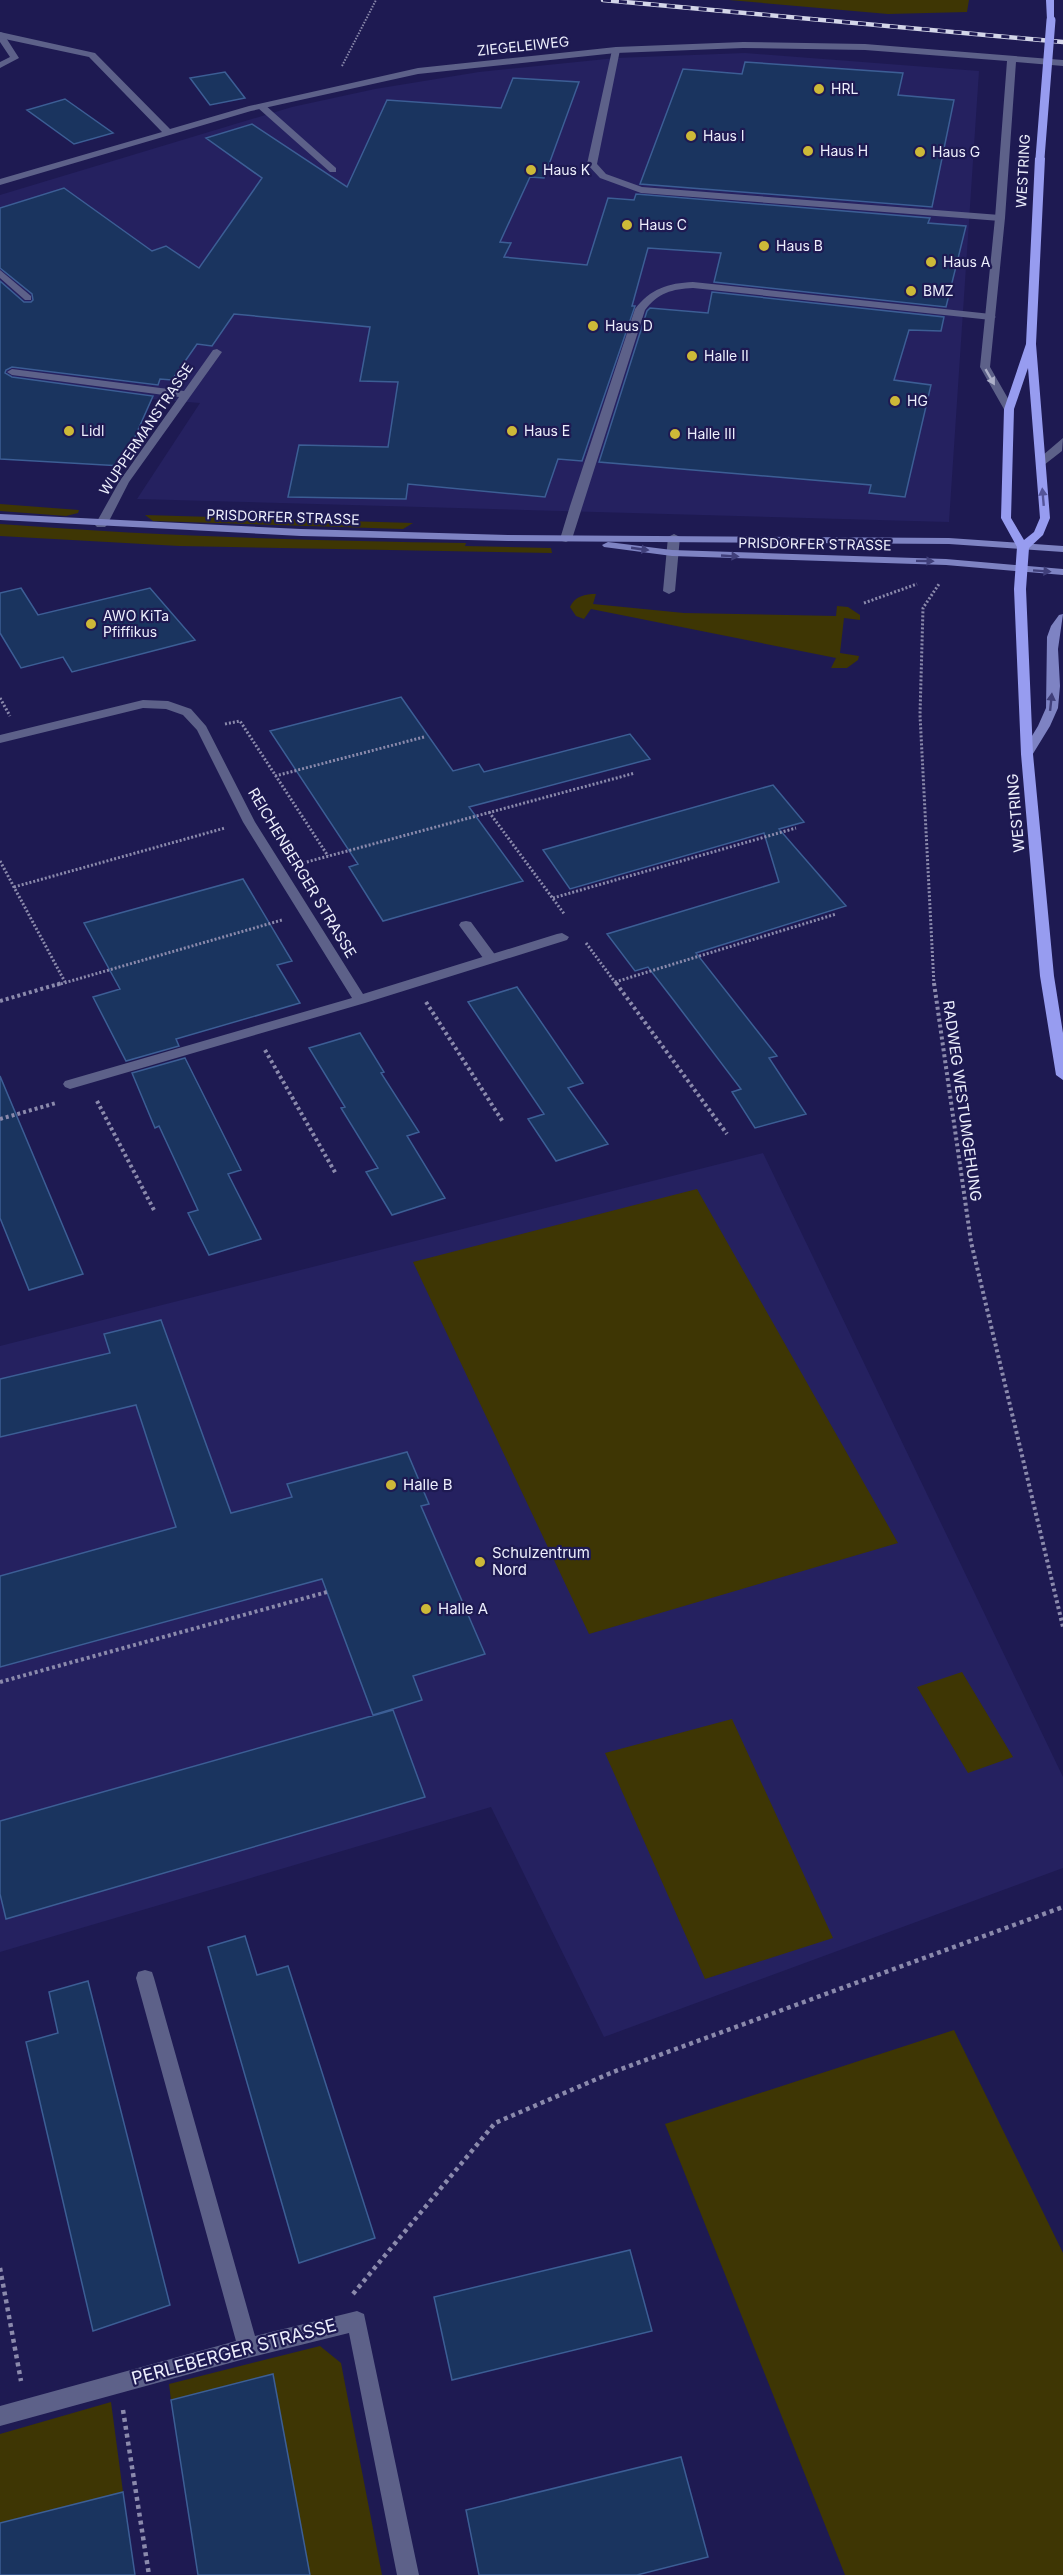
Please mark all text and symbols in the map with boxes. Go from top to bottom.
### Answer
street label: ZIEGELEIWEG [476,32,570,59]
place label: HRL [831,80,858,97]
marker: HRL [812,82,826,96]
place label: Haus I [703,127,745,144]
marker: Haus I [684,129,698,143]
street label: WESTRING [1012,134,1033,208]
place label: Haus H [820,142,868,159]
place label: Haus G [932,143,980,160]
marker: Haus H [801,144,815,158]
marker: Haus G [913,145,927,159]
place label: Haus K [543,161,591,178]
marker: Haus K [524,163,538,177]
place label: Haus C [639,216,687,233]
marker: Haus C [620,218,634,232]
place label: Haus B [776,237,823,254]
marker: Haus B [757,239,771,253]
place label: Haus A [943,253,991,270]
marker: Haus A [924,255,938,269]
place label: BMZ [923,282,954,299]
marker: BMZ [904,284,918,298]
place label: Haus D [605,317,653,334]
marker: Haus D [586,319,600,333]
place label: Halle II [704,347,749,364]
marker: Halle II [685,349,699,363]
street label: WUPPERMANSTRASSE [95,360,196,498]
one-way arrow [985,368,995,385]
place label: HG [907,392,928,409]
marker: HG [888,394,902,408]
place label: Lidl [81,422,104,439]
place label: Haus E [524,422,570,439]
marker: Lidl [62,424,76,438]
marker: Haus E [505,424,519,438]
place label: Halle III [687,425,735,442]
marker: Halle III [668,427,682,441]
one-way arrow [1038,487,1048,506]
street label: PRISDORFER STRASSE [206,505,360,528]
street label: PRISDORFER STRASSE [738,534,892,553]
one-way arrow [630,544,649,553]
one-way arrow [721,552,740,561]
one-way arrow [915,557,934,566]
one-way arrow [1033,566,1052,575]
place label: AWO KiTa Pfiffikus [103,607,169,640]
marker: AWO KiTa Pfiffikus [84,617,98,631]
one-way arrow [1047,692,1056,711]
street label: WESTRING [1003,773,1028,853]
street label: REICHENBERGER STRASSE [244,784,361,961]
street label: RADWEG WESTUMGEHUNG [939,999,986,1203]
place label: Halle B [403,1475,453,1494]
marker: Halle B [384,1478,398,1492]
place label: Schulzentrum Nord [492,1543,590,1579]
marker: Schulzentrum Nord [473,1555,487,1569]
place label: Halle A [438,1599,488,1618]
marker: Halle A [419,1602,433,1616]
street label: PERLEBERGER STRASSE [129,2314,339,2389]

